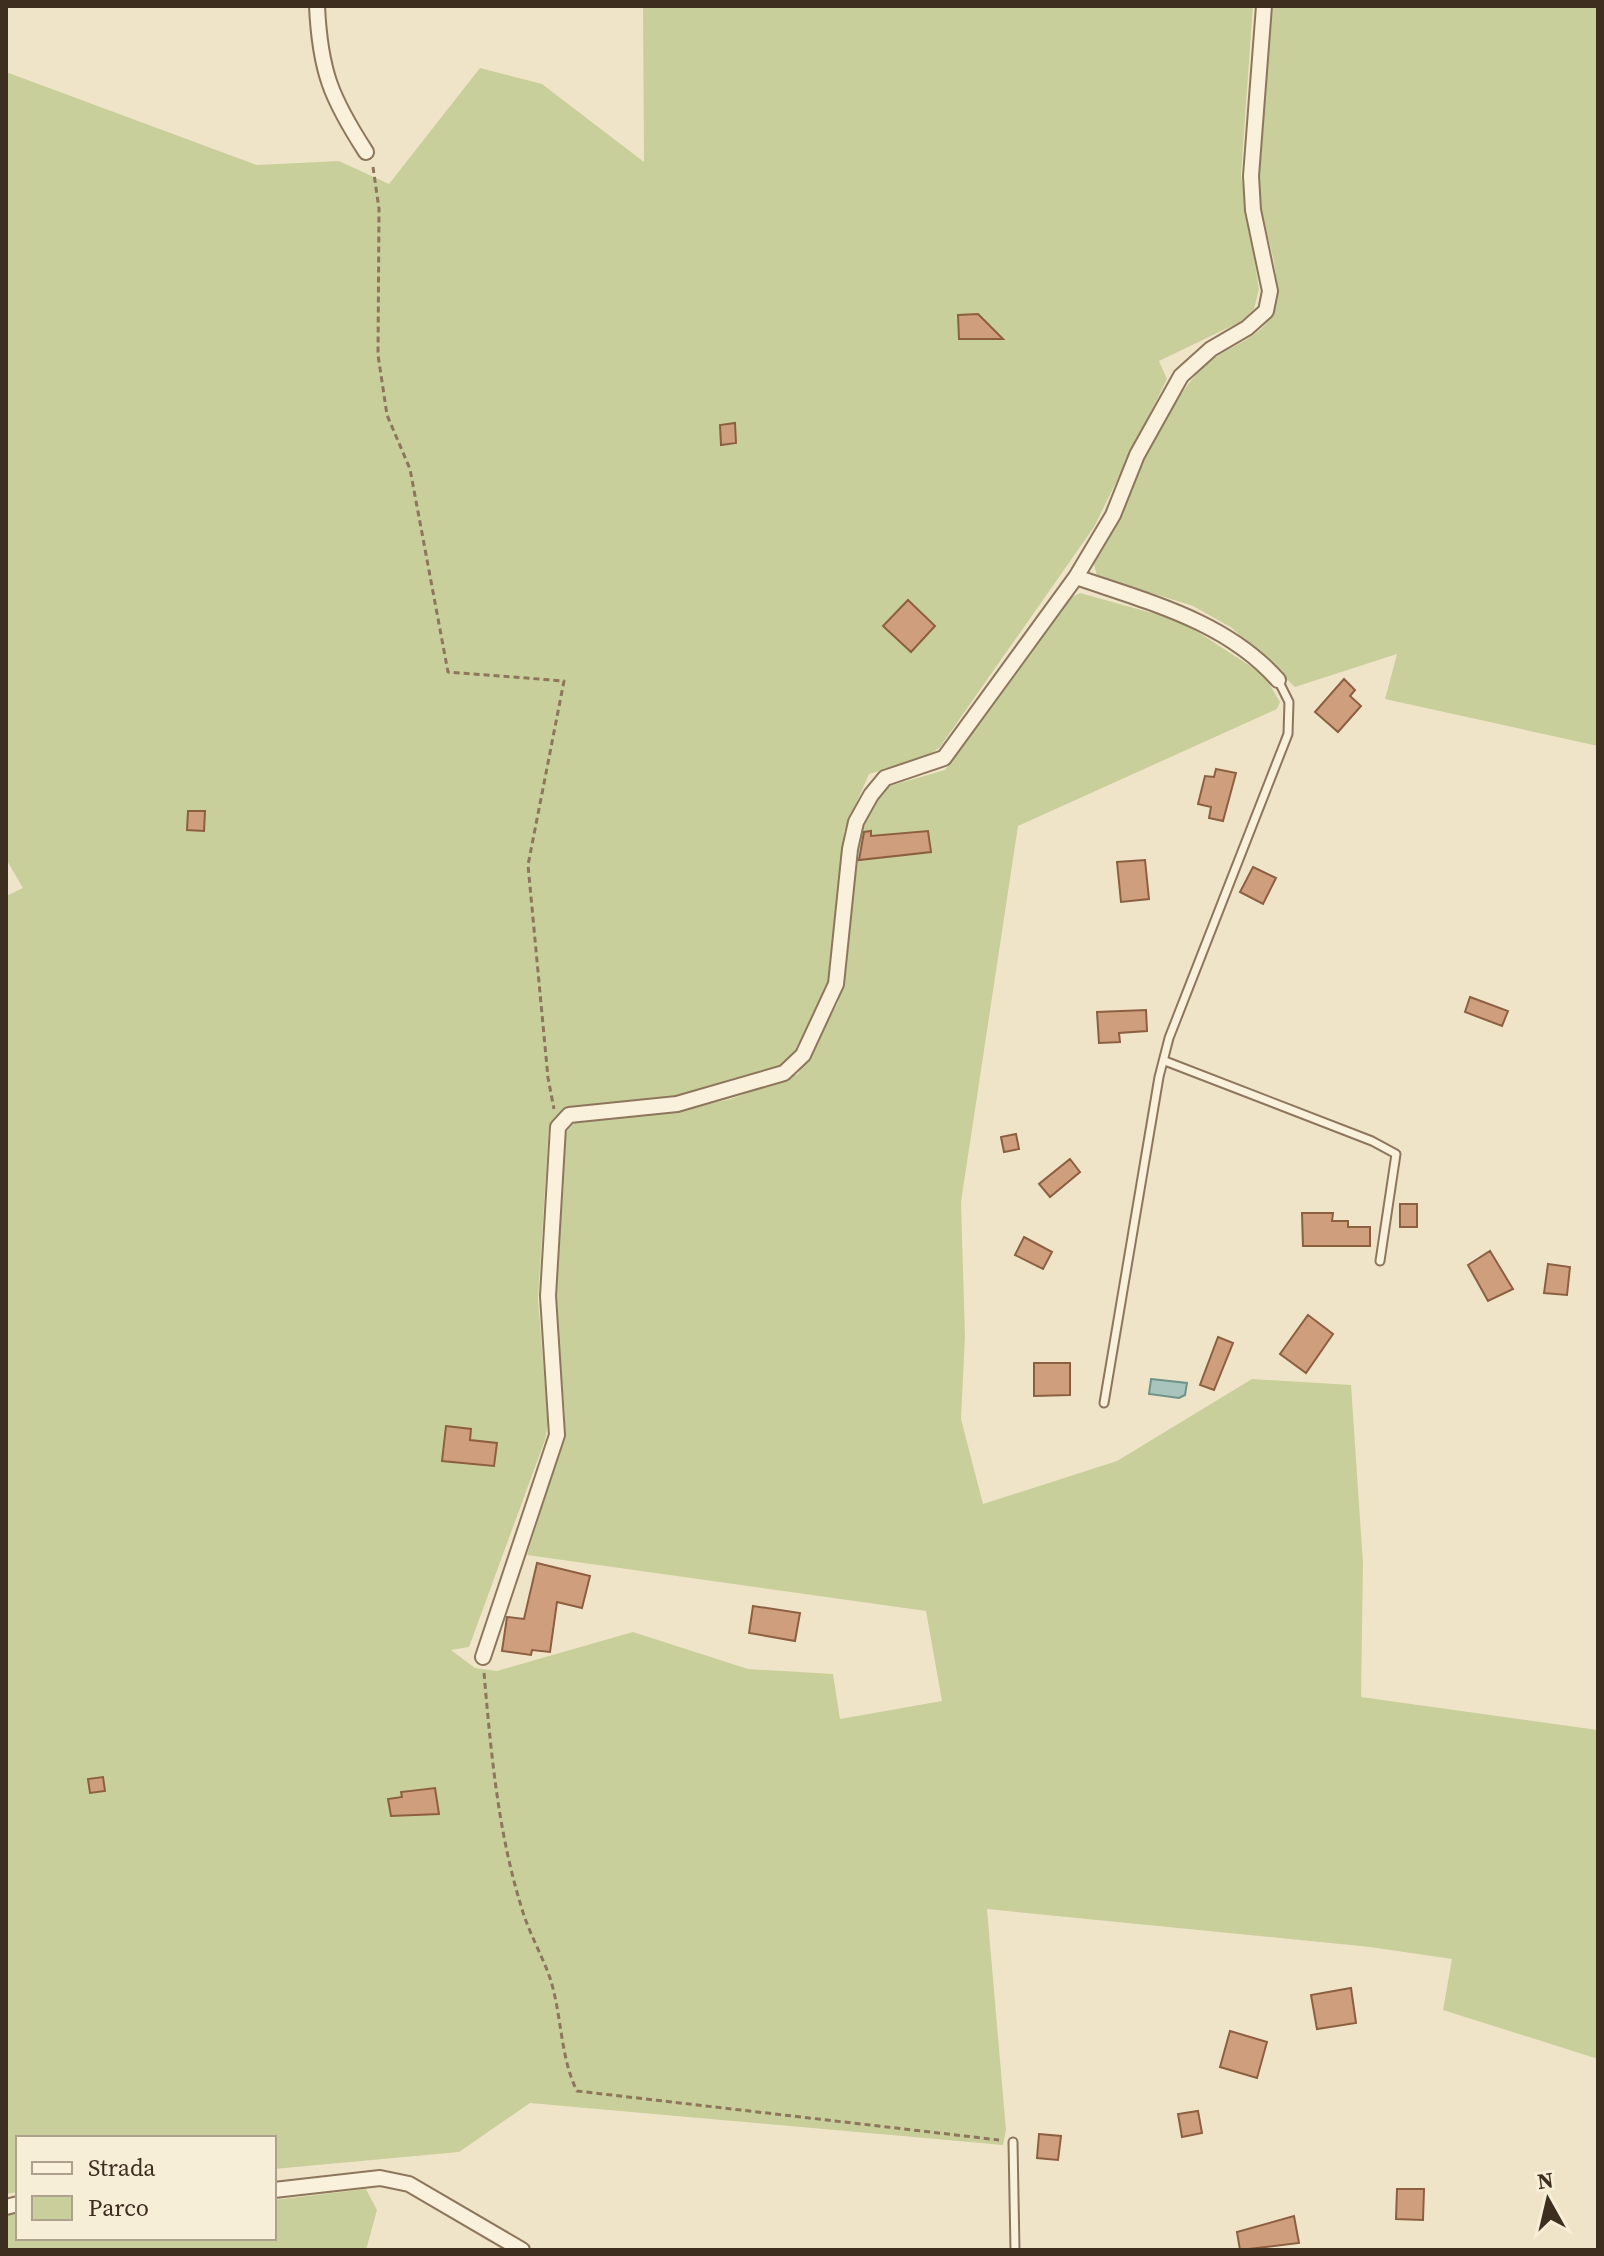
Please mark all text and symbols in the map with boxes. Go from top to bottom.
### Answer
legend [16,2136,276,2240]
text: Strada [88,2151,156,2184]
north arrow [1508,2160,1588,2240]
text: N [1535,2164,1555,2196]
text: Parco [88,2191,149,2224]

